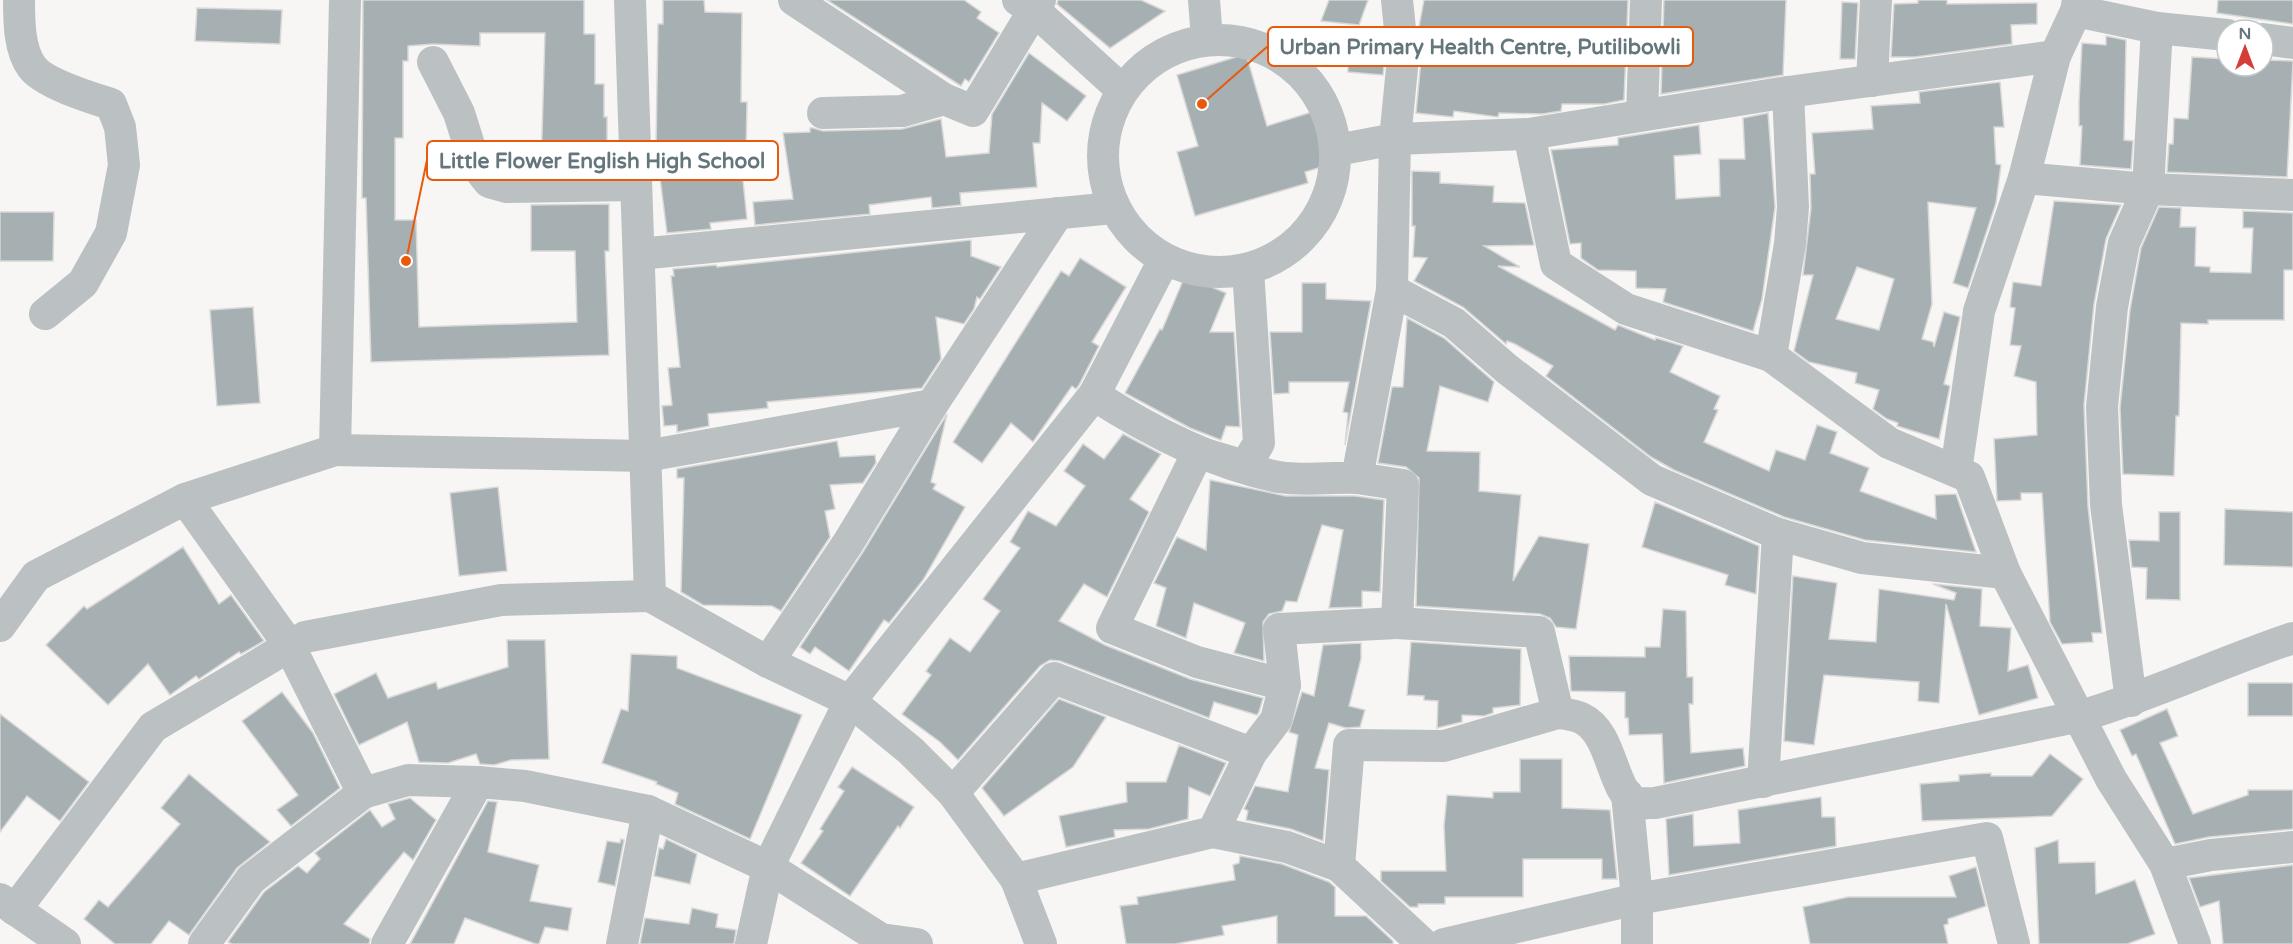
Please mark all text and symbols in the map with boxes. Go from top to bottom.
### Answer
north arrow [2215,18,2275,78]
text: N [2239,24,2251,44]
callout: Urban Primary Health Centre, Putilibowli [1268,27,1693,66]
text: Urban Primary Health Centre, Putilibowli [1279,35,1681,60]
callout: Little Flower English High School [427,141,778,180]
text: Little Flower English High School [439,149,765,174]

